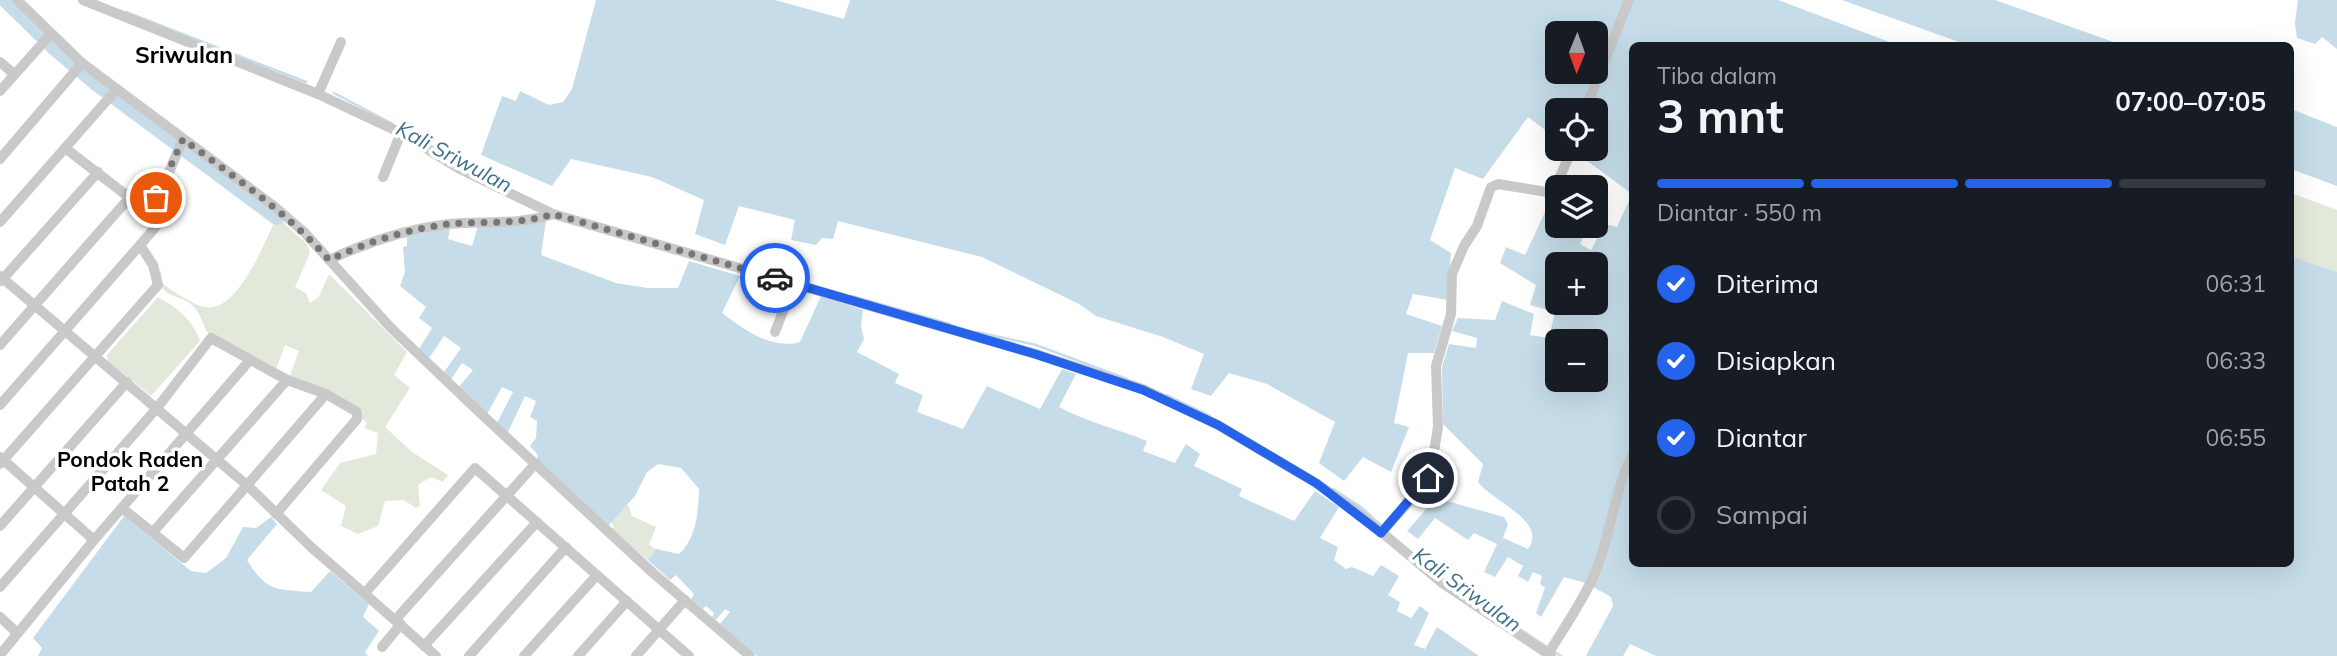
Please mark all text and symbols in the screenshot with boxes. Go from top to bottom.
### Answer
north arrow [1545,21,1608,84]
map controls [1545,21,1608,392]
district label: Sriwulan [135,40,233,69]
text: Tiba dalam [1657,61,1777,90]
text: 07:00–07:05 [2115,85,2266,118]
text: 3 mnt [1657,87,1784,145]
button: locate [1545,98,1608,161]
water label: Kali Sriwulan [392,115,517,197]
pin [126,168,186,228]
button: layers [1545,175,1608,238]
icon: bag [137,179,175,217]
text: Diantar · 550 m [1657,198,1822,227]
courier [740,243,810,313]
button: + [1545,252,1608,315]
icon: car [756,259,794,297]
icon: check [1657,265,1695,303]
text: Diterima [1716,267,1819,300]
text: 06:31 [2206,269,2266,298]
button: − [1545,329,1608,392]
icon: check [1657,342,1695,380]
text: Disiapkan [1716,344,1836,377]
text: 06:33 [2206,346,2266,375]
icon: check [1657,419,1695,457]
text: Diantar [1716,421,1807,454]
text: 06:55 [2206,423,2266,452]
district label: Pondok Raden Patah 2 [57,446,203,496]
pin [1398,448,1458,508]
icon: home [1409,459,1447,497]
text: Sampai [1716,498,1808,531]
water label: Kali Sriwulan [1408,541,1527,637]

